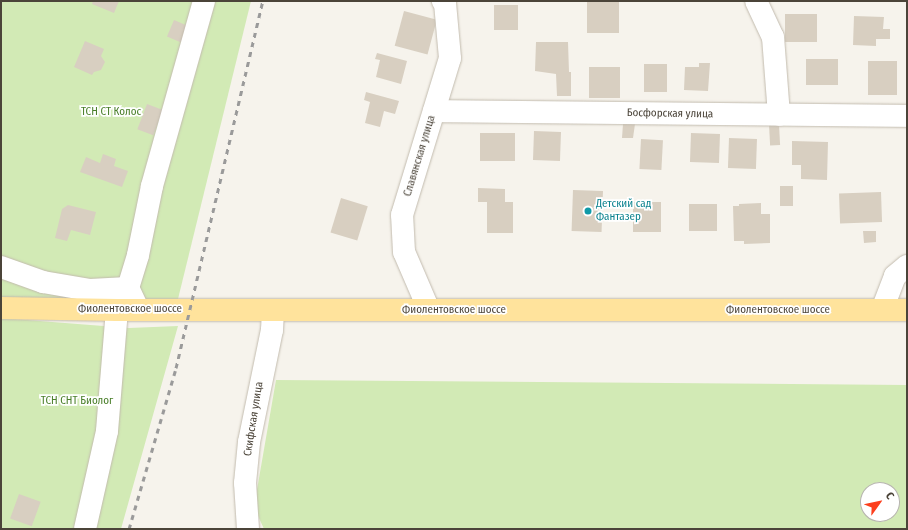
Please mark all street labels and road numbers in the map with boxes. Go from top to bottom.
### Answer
street label: Босфорская улица [627,107,713,121]
street label: Славянская улица [401,114,439,198]
street label: Фиолентовское шоссе [78,302,182,316]
street label: Фиолентовское шоссе [402,303,506,317]
street label: Фиолентовское шоссе [726,303,830,317]
street label: Скифская улица [242,381,266,457]

